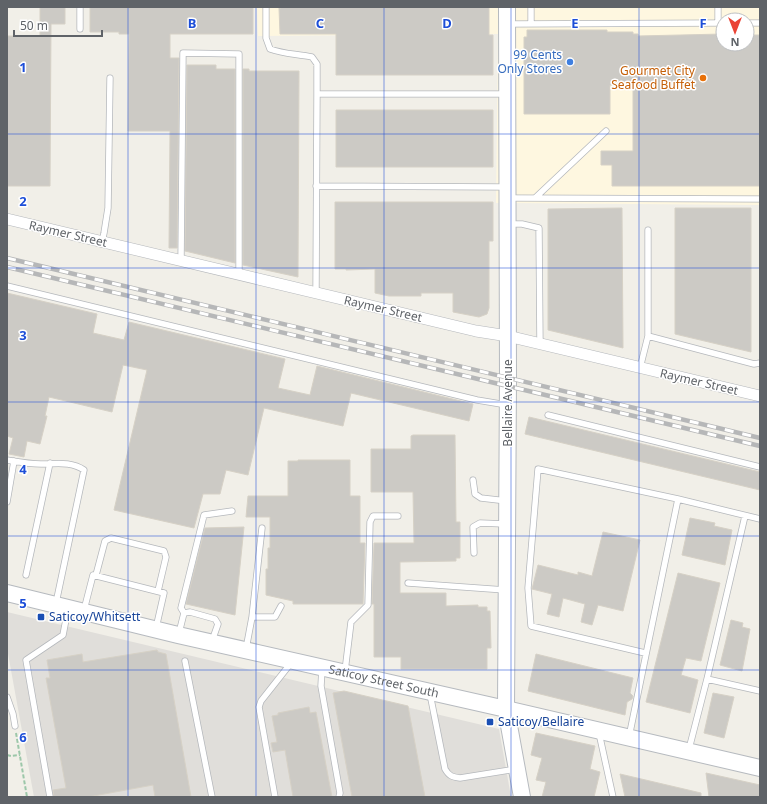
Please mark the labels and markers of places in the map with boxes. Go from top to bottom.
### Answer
place label: 99 Cents Only Stores [497,46,562,77]
marker: 99 Cents Only Stores [565,57,575,67]
place label: Gourmet City Seafood Buffet [611,62,696,93]
marker: Gourmet City Seafood Buffet [698,73,708,83]
place label: Saticoy/Whitsett [49,608,141,625]
marker: Saticoy/Whitsett [36,612,46,622]
place label: Saticoy/Bellaire [498,713,584,730]
marker: Saticoy/Bellaire [485,717,495,727]

